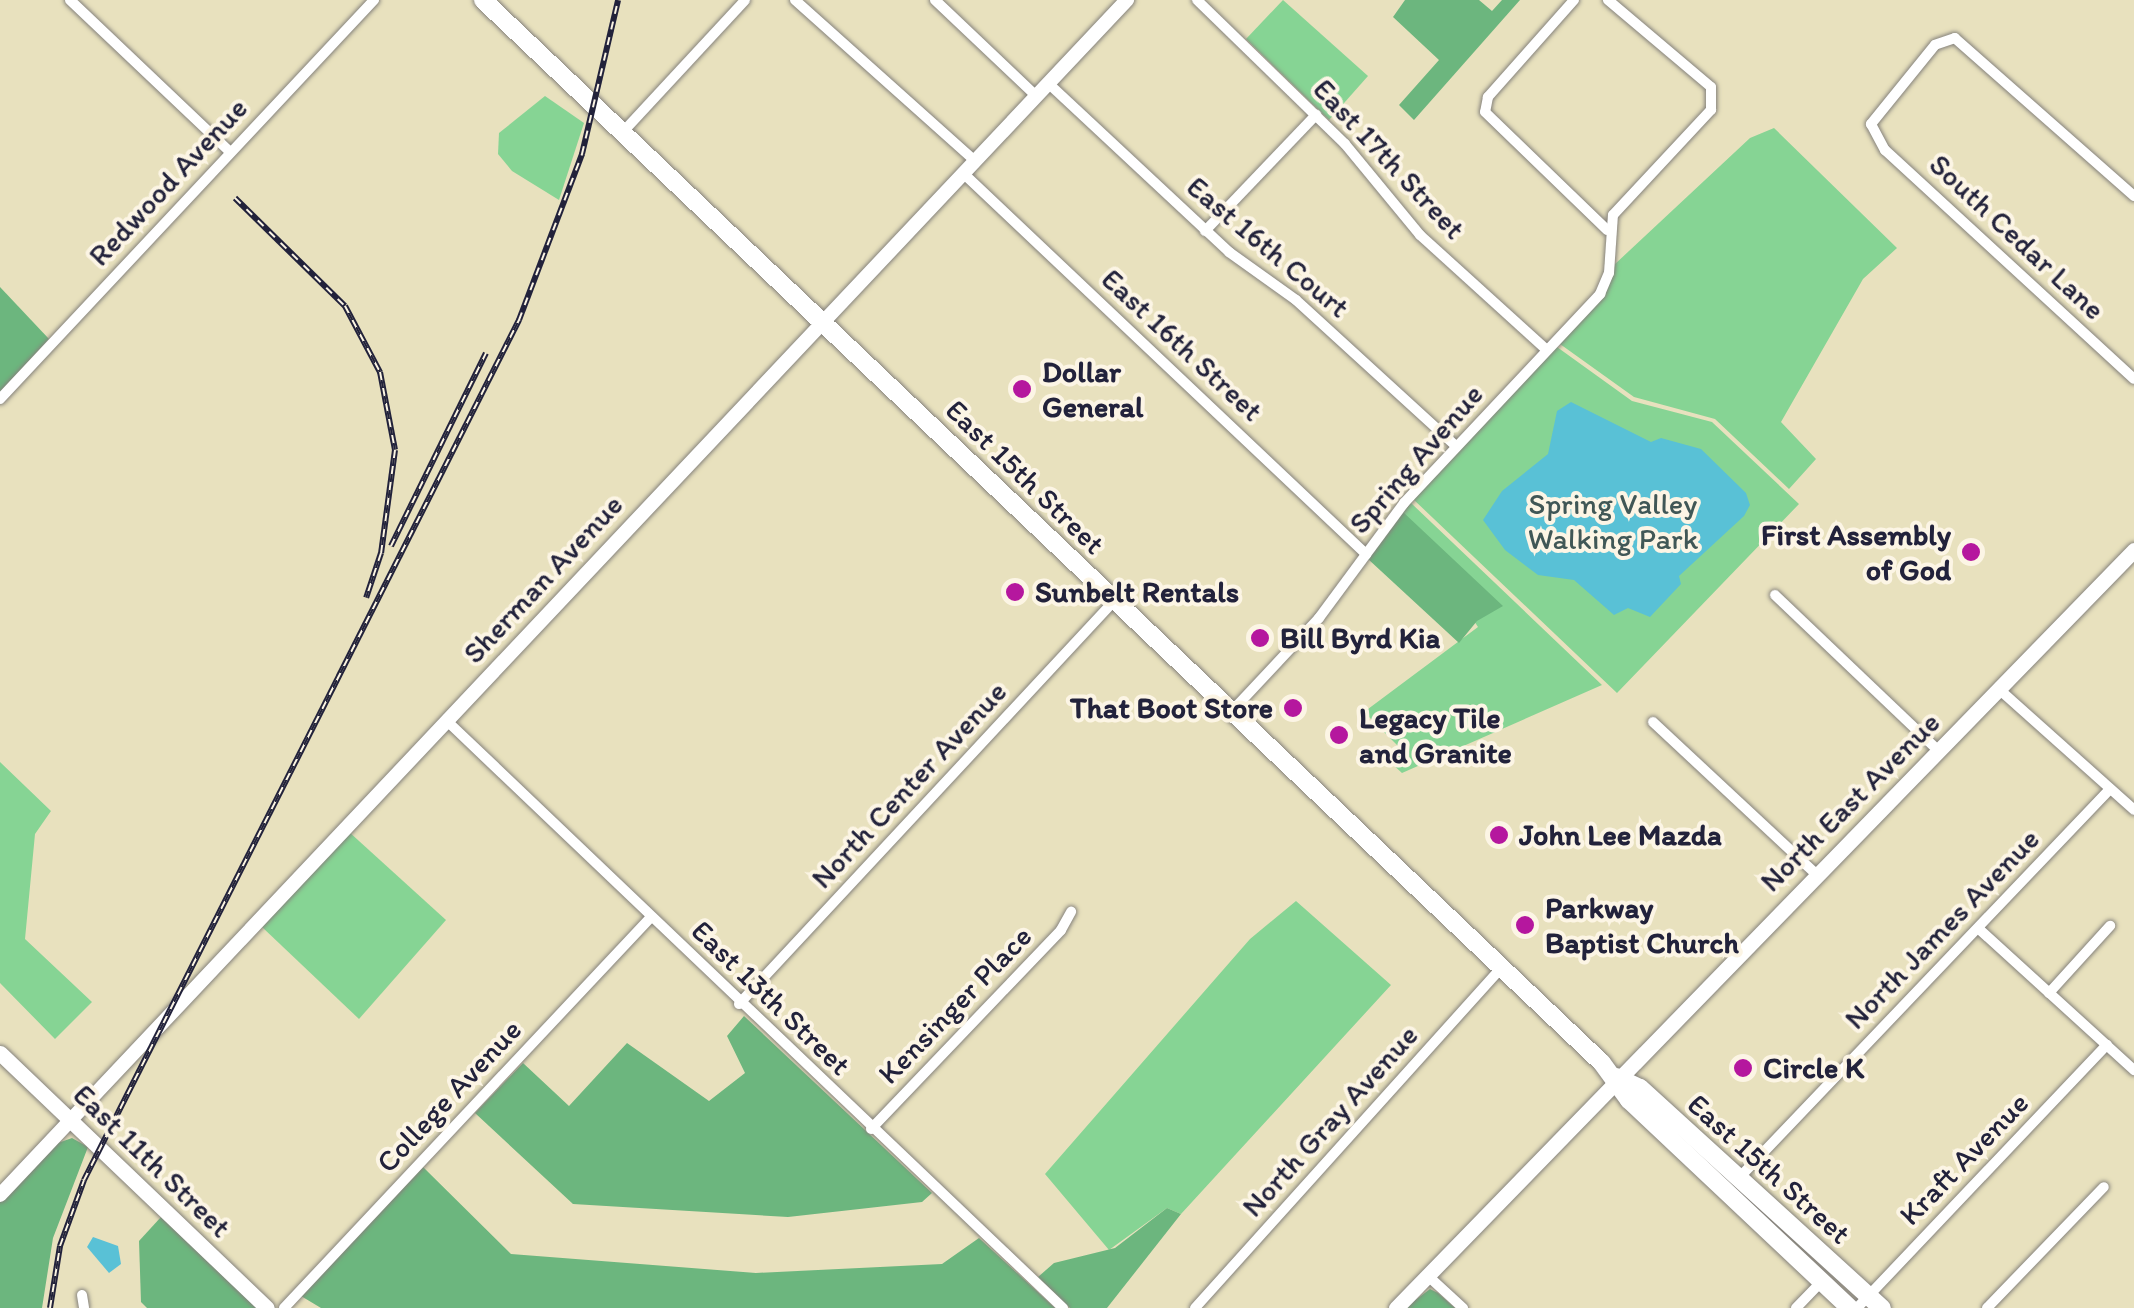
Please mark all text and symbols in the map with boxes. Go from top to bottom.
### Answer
street label: East 17th Street [1306,72,1472,246]
street label: Redwood Avenue [81,91,255,273]
street label: South Cedar Lane [1922,146,2112,328]
street label: East 16th Court [1180,169,1356,325]
street label: East 16th Street [1094,262,1270,428]
place label: Dollar General [1042,354,1144,424]
marker: Dollar General [1011,378,1033,400]
street label: Spring Avenue [1342,378,1490,540]
street label: East 15th Street [938,393,1112,561]
park label: Spring Valley Walking Park [1528,486,1698,556]
street label: Sherman Avenue [456,488,630,670]
place label: First Assembly of God [1761,517,1951,588]
marker: First Assembly of God [1960,541,1982,563]
place label: Sunbelt Rentals [1035,574,1239,610]
marker: Sunbelt Rentals [1004,581,1026,603]
place label: Bill Byrd Kia [1280,620,1440,656]
marker: Bill Byrd Kia [1249,627,1271,649]
street label: North Center Avenue [804,674,1014,896]
place label: That Boot Store [1069,690,1273,726]
marker: That Boot Store [1282,697,1304,719]
place label: Legacy Tile and Granite [1359,700,1512,770]
street label: North East Avenue [1753,705,1947,899]
marker: Legacy Tile and Granite [1328,724,1350,746]
place label: John Lee Mazda [1519,817,1722,853]
street label: North James Avenue [1837,821,2047,1037]
marker: John Lee Mazda [1488,824,1510,846]
place label: Parkway Baptist Church [1545,890,1740,960]
street label: East 13th Street [684,913,858,1083]
marker: Parkway Baptist Church [1514,914,1536,936]
street label: Kensinger Place [871,919,1039,1091]
street label: College Avenue [369,1012,529,1180]
street label: North Gray Avenue [1235,1018,1425,1224]
place label: Circle K [1763,1050,1864,1086]
marker: Circle K [1732,1057,1754,1079]
street label: East 11th Street [66,1077,238,1245]
street label: Kraft Avenue [1892,1086,2036,1232]
street label: East 15th Street [1680,1087,1858,1251]

